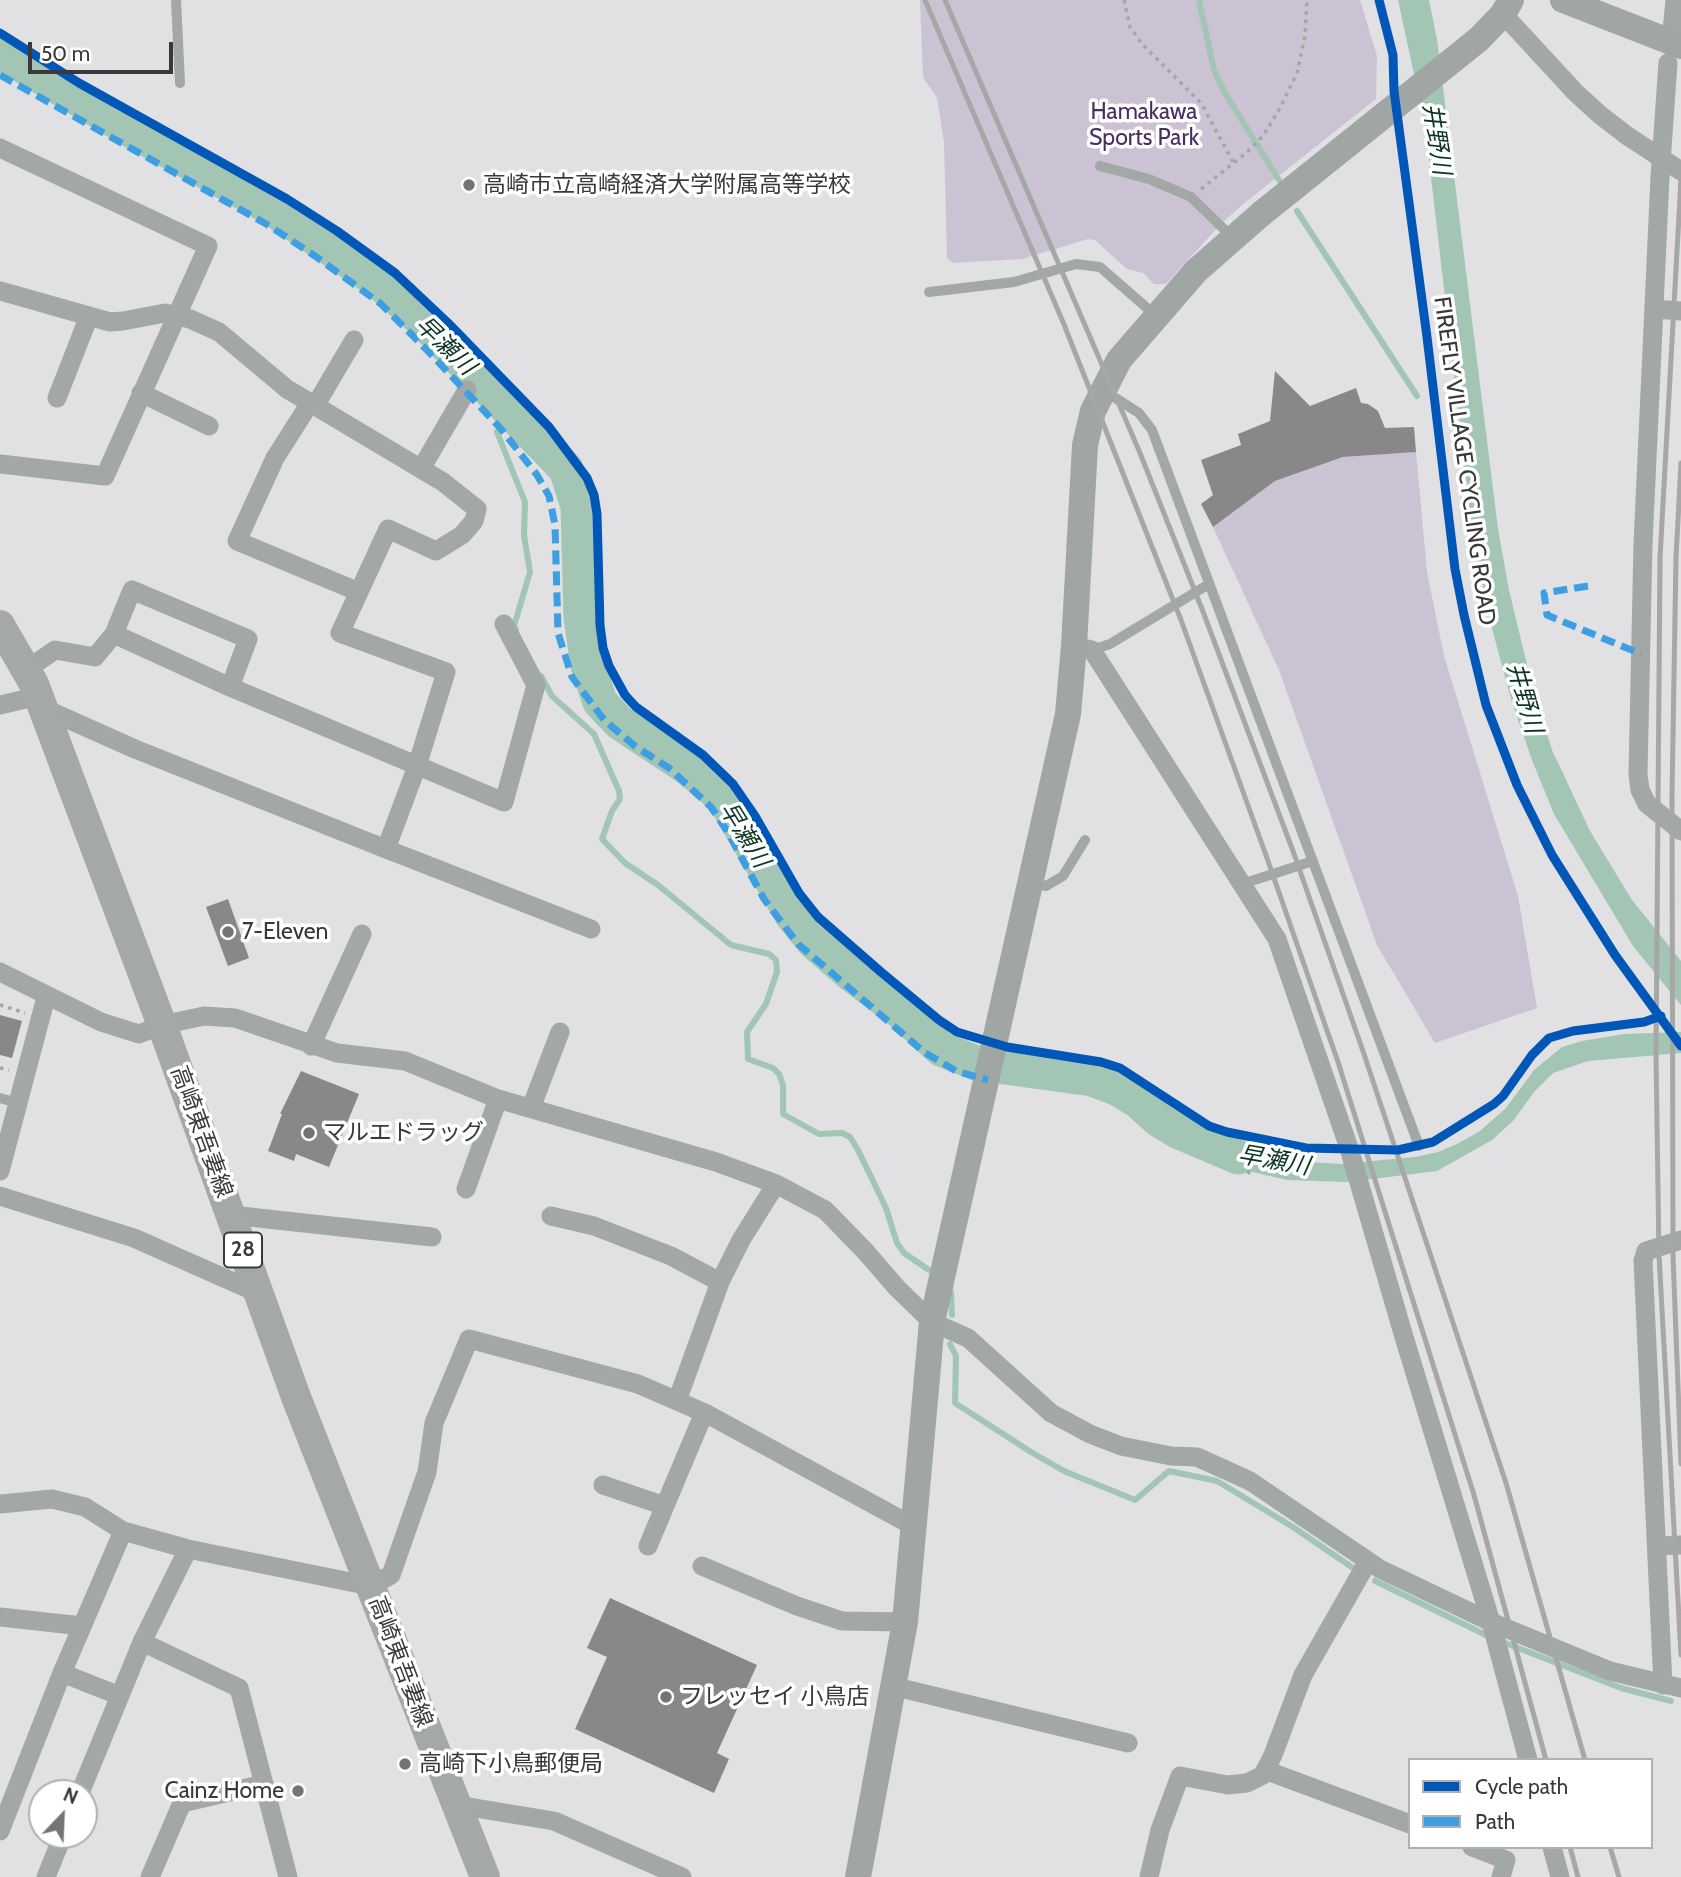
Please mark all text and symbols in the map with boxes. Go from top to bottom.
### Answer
scale bar [32,28,177,72]
text: 50 m [41,41,90,66]
park label: Hamakawa Sports Park [1089,98,1199,152]
water label: 井野川 [1416,101,1456,177]
place label: 高崎市立高崎経済大学附属高等学校 [483,171,851,199]
marker: 高崎市立高崎経済大学附属高等学校 [461,177,477,193]
street label: FIREFLY VILLAGE CYCLING ROAD [1427,295,1501,627]
water label: 早瀬川 [409,311,481,381]
water label: 井野川 [1500,659,1548,737]
water label: 早瀬川 [713,797,775,873]
place label: 7-Eleven [242,918,328,946]
marker: 7-Eleven [220,924,236,940]
street label: 高崎東吾妻線 [164,1062,238,1202]
place label: マルエドラッグ [323,1119,484,1147]
marker: マルエドラッグ [301,1125,317,1141]
water label: 早瀬川 [1236,1141,1312,1181]
road number: 28 [224,1232,262,1268]
street label: 高崎東吾妻線 [362,1593,438,1731]
place label: フレッセイ 小鳥店 [680,1683,869,1711]
marker: フレッセイ 小鳥店 [658,1689,674,1705]
place label: 高崎下小鳥郵便局 [419,1750,603,1778]
marker: 高崎下小鳥郵便局 [397,1756,413,1772]
legend [1408,1758,1653,1849]
text: Cycle path [1475,1774,1568,1799]
place label: Cainz Home [165,1777,284,1805]
north arrow [28,1779,98,1849]
text: N [60,1783,81,1809]
marker: Cainz Home [290,1783,306,1799]
text: Path [1475,1809,1515,1834]

